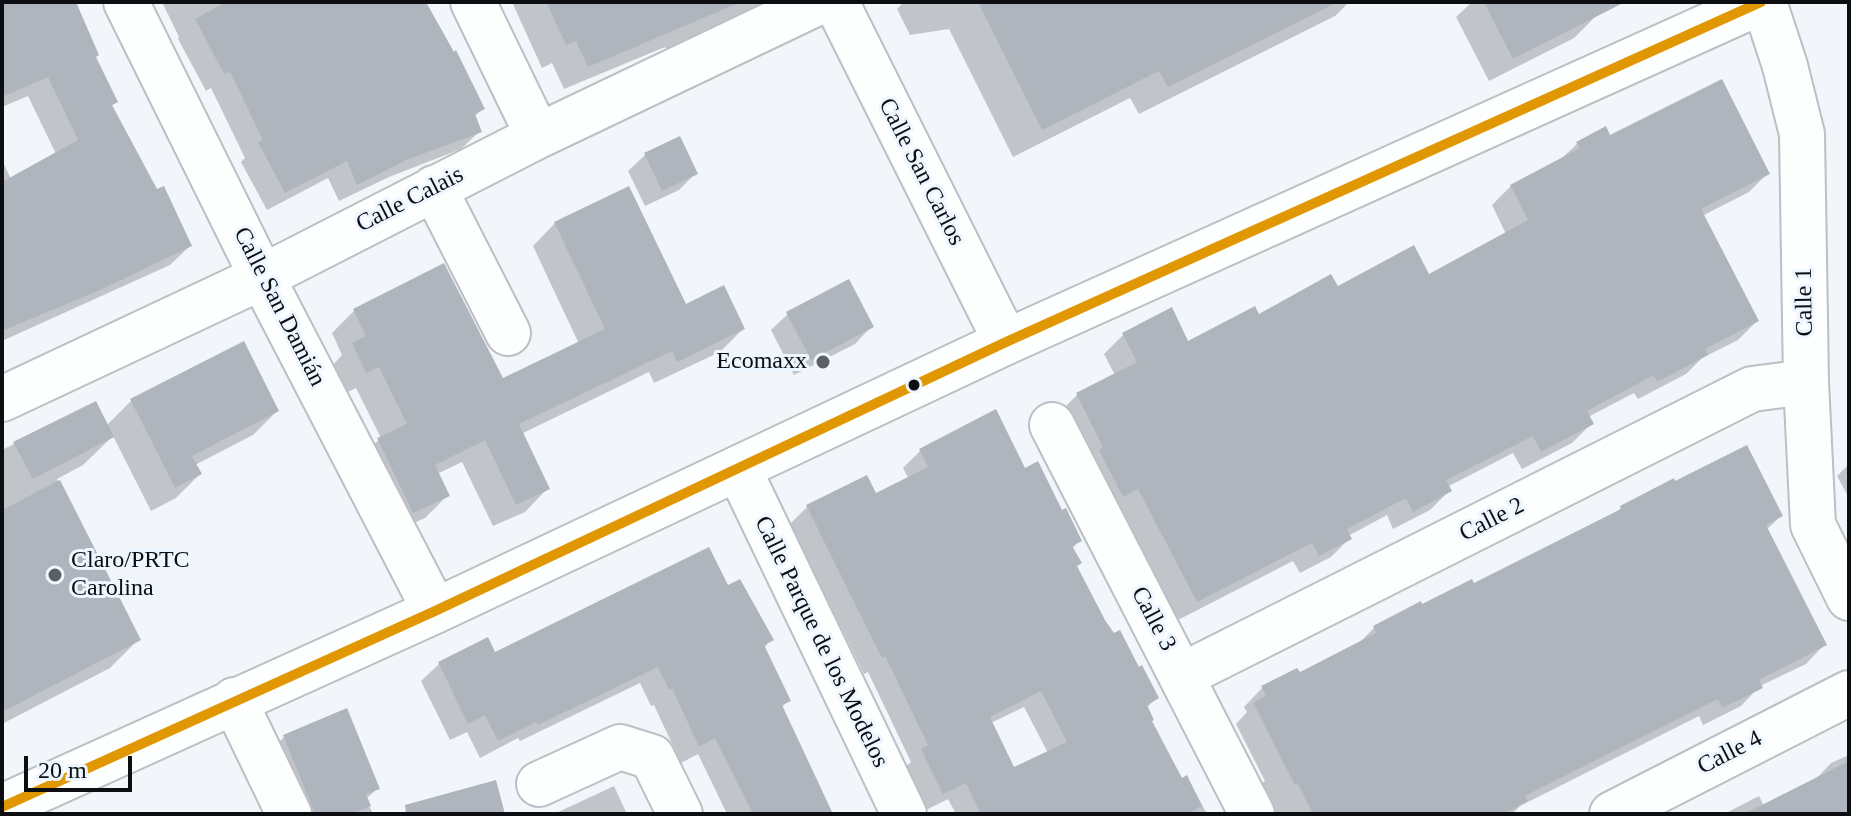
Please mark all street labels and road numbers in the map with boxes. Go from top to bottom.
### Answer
street label: Calle San Carlos [872,94,970,250]
street label: Calle Calais [352,161,468,239]
street label: Calle San Damián [227,223,331,391]
street label: Calle 1 [1790,267,1820,337]
street label: Calle 2 [1455,492,1529,548]
street label: Calle Parque de los Modelos [748,512,894,772]
street label: Calle 3 [1124,582,1182,656]
street label: Calle 4 [1693,725,1767,781]

